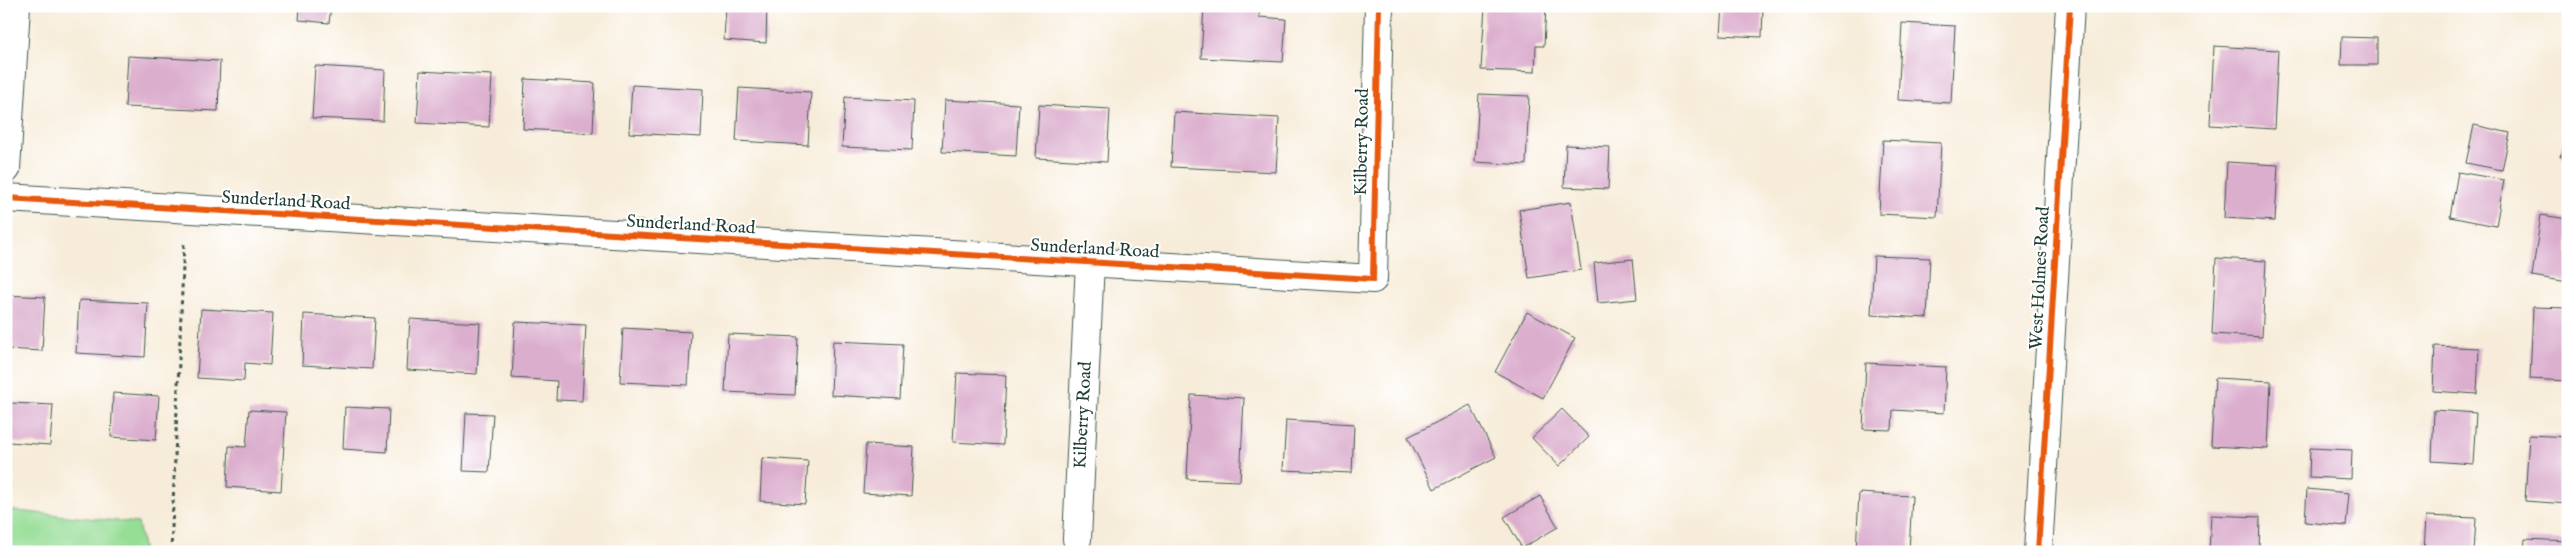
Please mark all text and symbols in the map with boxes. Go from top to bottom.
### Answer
street label: Kilberry Road [1350,88,1375,196]
street label: Sunderland Road [221,187,351,216]
street label: West Holmes Road [2025,205,2056,350]
street label: Sunderland Road [626,211,756,240]
street label: Sunderland Road [1030,235,1160,264]
street label: Kilberry Road [1069,360,1098,469]

